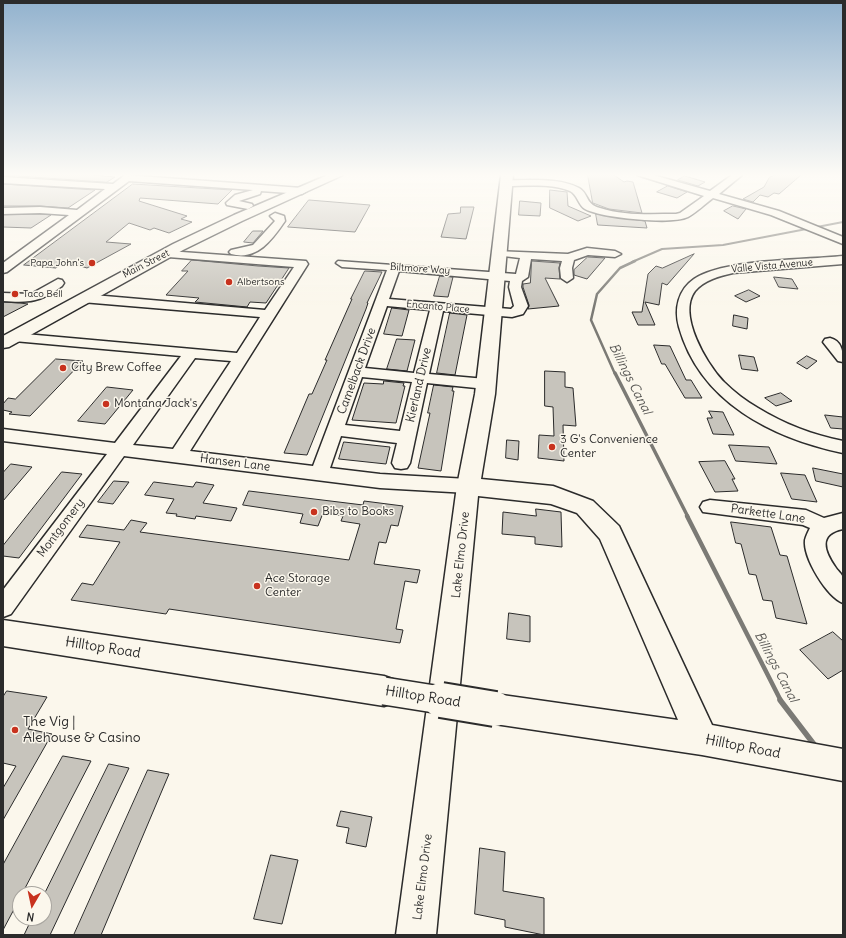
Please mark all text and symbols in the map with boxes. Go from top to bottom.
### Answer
street label: Main Street [121,247,171,281]
street label: Valle Vista Avenue [731,256,813,276]
place label: Papa John's [30,257,84,269]
marker: Papa John's [87,258,97,268]
street label: Biltmore Way [389,261,451,277]
place label: Albertsons [237,276,285,288]
marker: Albertsons [224,277,234,287]
place label: Taco Bell [23,288,63,300]
marker: Taco Bell [10,289,20,299]
street label: Encanto Place [406,298,470,316]
street label: Camelback Drive [335,326,379,416]
water label: Billings Canal [605,341,655,417]
street label: Kierland Drive [403,346,435,424]
place label: City Brew Coffee [71,361,161,375]
marker: City Brew Coffee [58,363,68,373]
place label: Montana Jack's [114,397,197,411]
marker: Montana Jack's [101,399,111,409]
place label: 3 G's Convenience Center [560,433,658,461]
marker: 3 G's Convenience Center [547,442,557,452]
street label: Hansen Lane [199,452,271,474]
street label: Montgomery [34,496,88,560]
street label: Parkette Lane [730,502,806,526]
place label: Bibs to Books [322,505,394,519]
marker: Bibs to Books [309,507,319,517]
street label: Lake Elmo Drive [449,511,473,599]
place label: Ace Storage Center [265,572,330,600]
marker: Ace Storage Center [252,581,262,591]
water label: Billings Canal [751,629,801,705]
street label: Hilltop Road [64,634,142,662]
street label: Hilltop Road [384,683,462,711]
place label: The Vig | Alehouse & Casino [23,714,141,746]
marker: The Vig | Alehouse & Casino [10,725,20,735]
street label: Hilltop Road [704,731,782,763]
street label: Lake Elmo Drive [411,833,435,921]
north arrow [12,886,52,926]
text: N [25,909,35,924]

